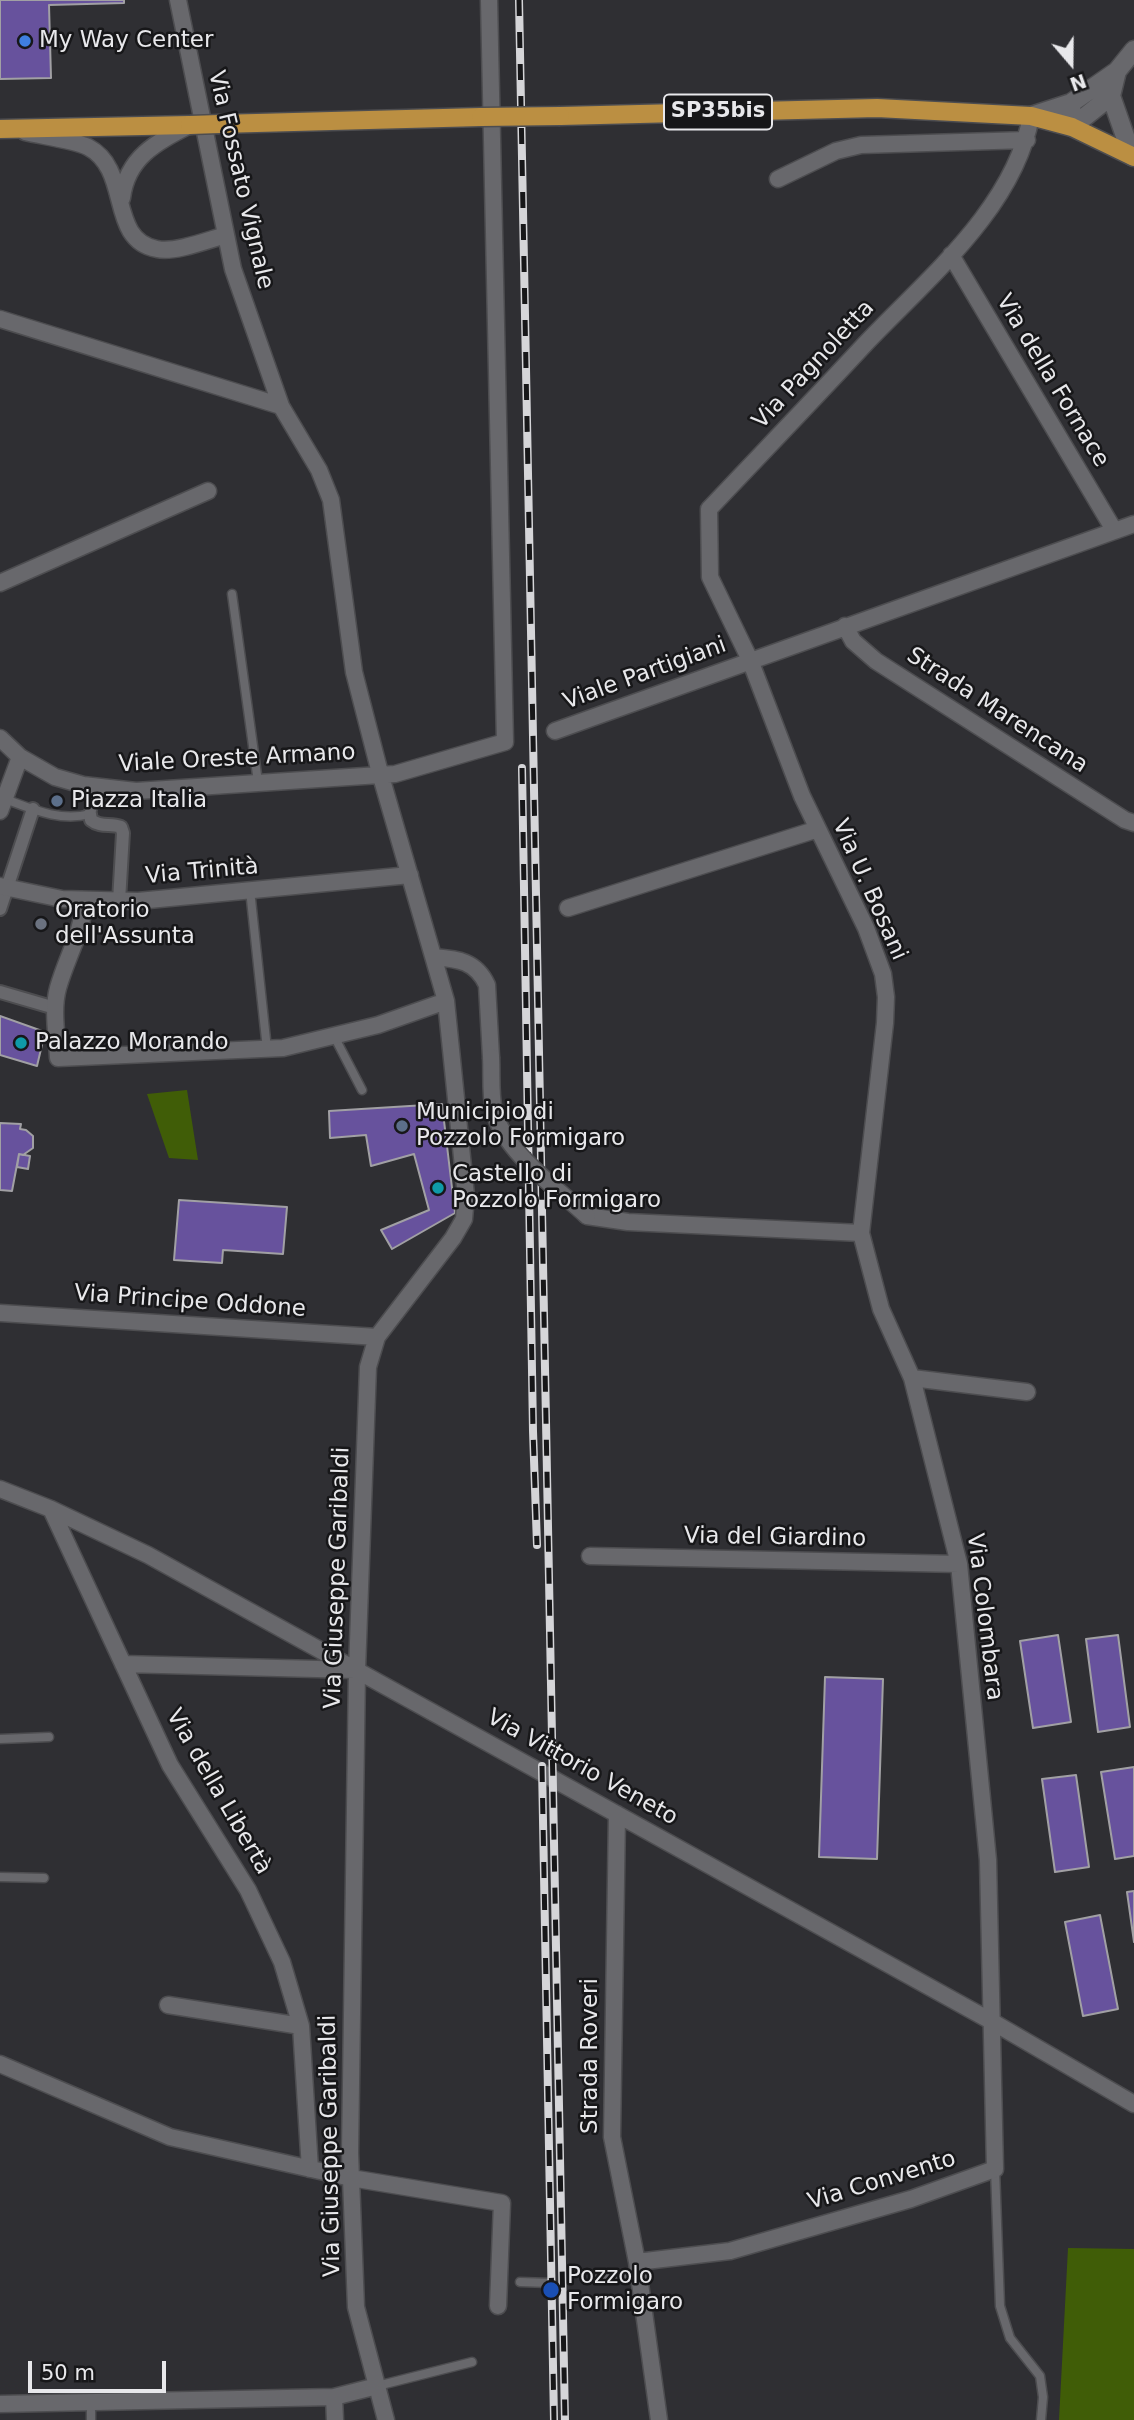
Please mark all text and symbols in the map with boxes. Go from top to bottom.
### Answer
place label: My Way Center [39,27,213,55]
north arrow [1036,28,1106,98]
marker: My Way Center [17,33,33,49]
street label: Via Fossato Vignale [201,68,279,292]
text: N [1067,70,1089,96]
road number: SP35bis [664,94,772,130]
street label: Via della Fornace [989,289,1115,473]
street label: Via Pagnoletta [747,295,881,435]
street label: Viale Partigiani [560,632,730,716]
street label: Strada Marencana [901,642,1093,780]
street label: Viale Oreste Armano [118,739,356,779]
place label: Piazza Italia [71,787,207,815]
marker: Piazza Italia [49,793,65,809]
street label: Via U. Bosani [826,815,912,965]
street label: Via Trinità [144,853,260,891]
place label: Oratorio dell'Assunta [55,897,195,951]
marker: Oratorio dell'Assunta [33,916,49,932]
place label: Palazzo Morando [35,1029,229,1057]
marker: Palazzo Morando [13,1035,29,1051]
place label: Municipio di Pozzolo Formigaro [416,1099,625,1153]
marker: Municipio di Pozzolo Formigaro [394,1118,410,1134]
place label: Castello di Pozzolo Formigaro [452,1161,661,1215]
marker: Castello di Pozzolo Formigaro [430,1180,446,1196]
street label: Via Principe Oddone [73,1280,307,1324]
street label: Via Giuseppe Garibaldi [320,1446,356,1710]
street label: Via del Giardino [684,1523,866,1553]
street label: Via Colombara [960,1532,1008,1702]
street label: Via della Libertà [159,1704,277,1880]
street label: Via Vittorio Veneto [482,1704,682,1832]
street label: Strada Roveri [577,1978,605,2134]
street label: Via Giuseppe Garibaldi [315,2015,347,2277]
street label: Via Convento [805,2145,959,2217]
place label: Pozzolo Formigaro [567,2263,683,2317]
marker: Pozzolo Formigaro [541,2280,561,2300]
scale bar [32,2346,170,2390]
text: 50 m [41,2361,95,2385]

